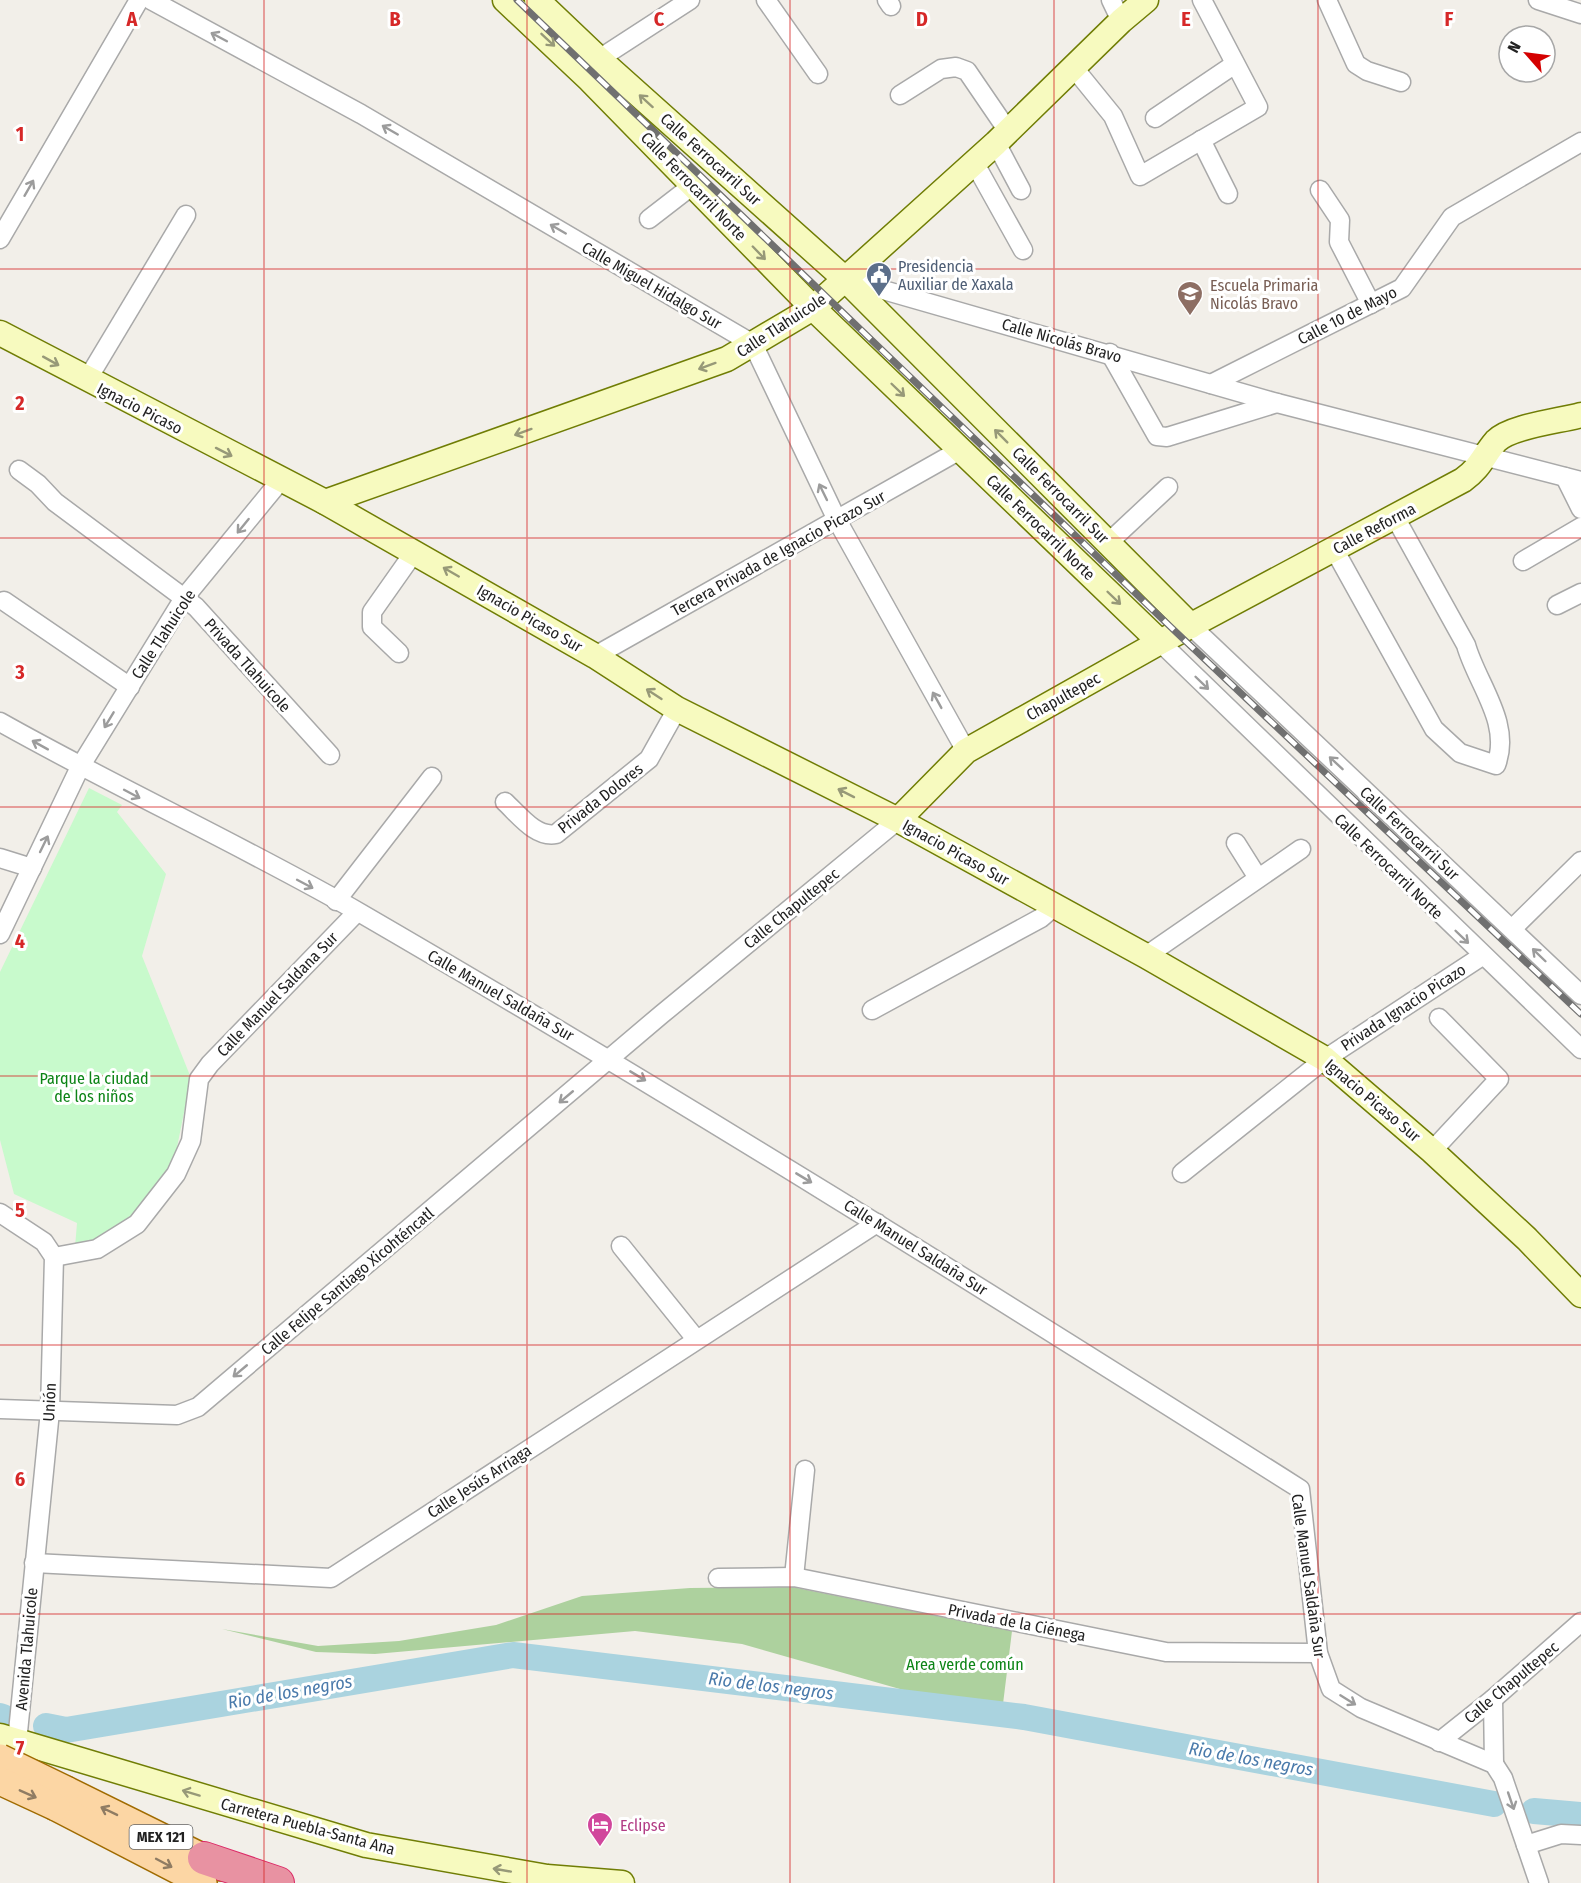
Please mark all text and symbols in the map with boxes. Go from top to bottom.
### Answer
text: A [126,7,139,31]
text: B [389,7,401,31]
text: C [654,7,665,31]
text: D [916,7,928,31]
text: E [1181,7,1191,31]
text: F [1445,7,1454,31]
north arrow [1497,24,1557,84]
one-way arrow [211,31,228,43]
one-way arrow [540,33,555,47]
text: N [1504,38,1525,56]
one-way arrow [638,94,653,108]
street label: Calle Ferrocarril Sur [656,109,765,210]
text: 1 [16,122,24,146]
one-way arrow [382,124,399,136]
street label: Calle Ferrocarril Norte [637,128,750,245]
one-way arrow [24,180,36,197]
one-way arrow [550,223,567,235]
street label: Calle Miguel Hidalgo Sur [578,238,725,333]
one-way arrow [752,245,766,260]
place label: Presidencia Auxiliar de Xaxala [898,257,1014,294]
public building icon: Presidencia Auxiliar de Xaxala [864,260,894,298]
place label: Escuela Primaria Nicolás Bravo [1210,276,1318,313]
school or university icon: Escuela Primaria Nicolás Bravo [1175,279,1205,317]
street label: Calle 10 de Mayo [1294,282,1400,349]
street label: Calle Tlahuicole [733,289,830,361]
street label: Calle Nicolás Bravo [1000,314,1124,367]
one-way arrow [42,356,60,367]
one-way arrow [698,362,717,373]
street label: Ignacio Picaso [94,379,186,438]
one-way arrow [891,383,906,397]
text: 2 [14,391,25,415]
one-way arrow [514,427,533,438]
one-way arrow [994,428,1009,443]
street label: Calle Ferrocarril Sur [1008,443,1113,548]
one-way arrow [215,446,233,458]
street label: Calle Ferrocarril Norte [982,471,1099,584]
one-way arrow [817,483,829,501]
street label: Tercera Privada de Ignacio Picazo Sur [668,486,889,620]
street label: Calle Reforma [1330,499,1419,558]
one-way arrow [236,518,250,533]
one-way arrow [443,566,460,578]
street label: Ignacio Picaso Sur [474,581,586,657]
street label: Calle Tlahuicole [127,586,199,683]
one-way arrow [1107,591,1122,605]
street label: Privada Tlahuicole [201,615,295,716]
text: 3 [14,660,25,684]
street label: Chapultepec [1023,668,1104,725]
one-way arrow [1195,676,1210,691]
one-way arrow [646,688,663,700]
one-way arrow [931,692,943,709]
one-way arrow [102,711,114,728]
one-way arrow [32,738,49,750]
one-way arrow [1329,756,1344,770]
street label: Privada Dolores [554,759,647,838]
street label: Calle Ferrocarril Sur [1356,783,1464,885]
one-way arrow [837,787,855,799]
one-way arrow [123,789,141,800]
street label: Calle Ferrocarril Norte [1330,810,1447,923]
street label: Ignacio Picaso Sur [899,815,1013,890]
one-way arrow [38,835,50,853]
street label: Calle Chapultepec [740,864,843,953]
one-way arrow [296,879,314,890]
street label: Calle Manuel Saldana Sur [213,928,342,1061]
text: 4 [15,929,25,953]
one-way arrow [1455,929,1470,944]
street label: Calle Manuel Saldaña Sur [424,946,578,1045]
one-way arrow [1531,948,1546,962]
street label: Privada Ignacio Picazo [1337,960,1469,1055]
street label: Ignacio Picaso Sur [1321,1055,1425,1146]
park label: Parque la ciudad de los niños [39,1069,149,1106]
one-way arrow [629,1071,646,1083]
one-way arrow [559,1090,574,1104]
one-way arrow [795,1172,812,1184]
street label: Calle Manuel Saldaña Sur [840,1195,991,1300]
text: 5 [15,1198,25,1222]
street label: Calle Felipe Santiago Xicohténcatl [257,1204,437,1359]
one-way arrow [232,1365,248,1378]
street label: Unión [39,1382,60,1422]
street label: Calle Jesús Arriaga [424,1441,535,1522]
text: 6 [15,1467,25,1491]
street label: Calle Manuel Saldaña Sur [1288,1493,1329,1660]
street label: Avenida Tlahuicole [12,1587,41,1711]
street label: Privada de la Ciénega [946,1600,1088,1645]
street label: Calle Chapultepec [1460,1637,1562,1727]
park label: Area verde común [906,1655,1024,1674]
water label: Rio de los negros [707,1667,835,1705]
water label: Rio de los negros [226,1670,354,1714]
one-way arrow [1339,1694,1356,1706]
text: 7 [16,1736,25,1760]
water label: Rio de los negros [1187,1737,1315,1781]
one-way arrow [182,1787,201,1798]
one-way arrow [18,1789,37,1800]
one-way arrow [1506,1791,1517,1810]
street label: Carretera Puebla-Santa Ana [219,1794,397,1859]
one-way arrow [100,1805,118,1816]
hotel icon: Eclipse [585,1810,615,1848]
place label: Eclipse [620,1816,666,1835]
road number: MEX 121 [130,1825,192,1849]
one-way arrow [155,1857,172,1869]
one-way arrow [493,1864,512,1875]

